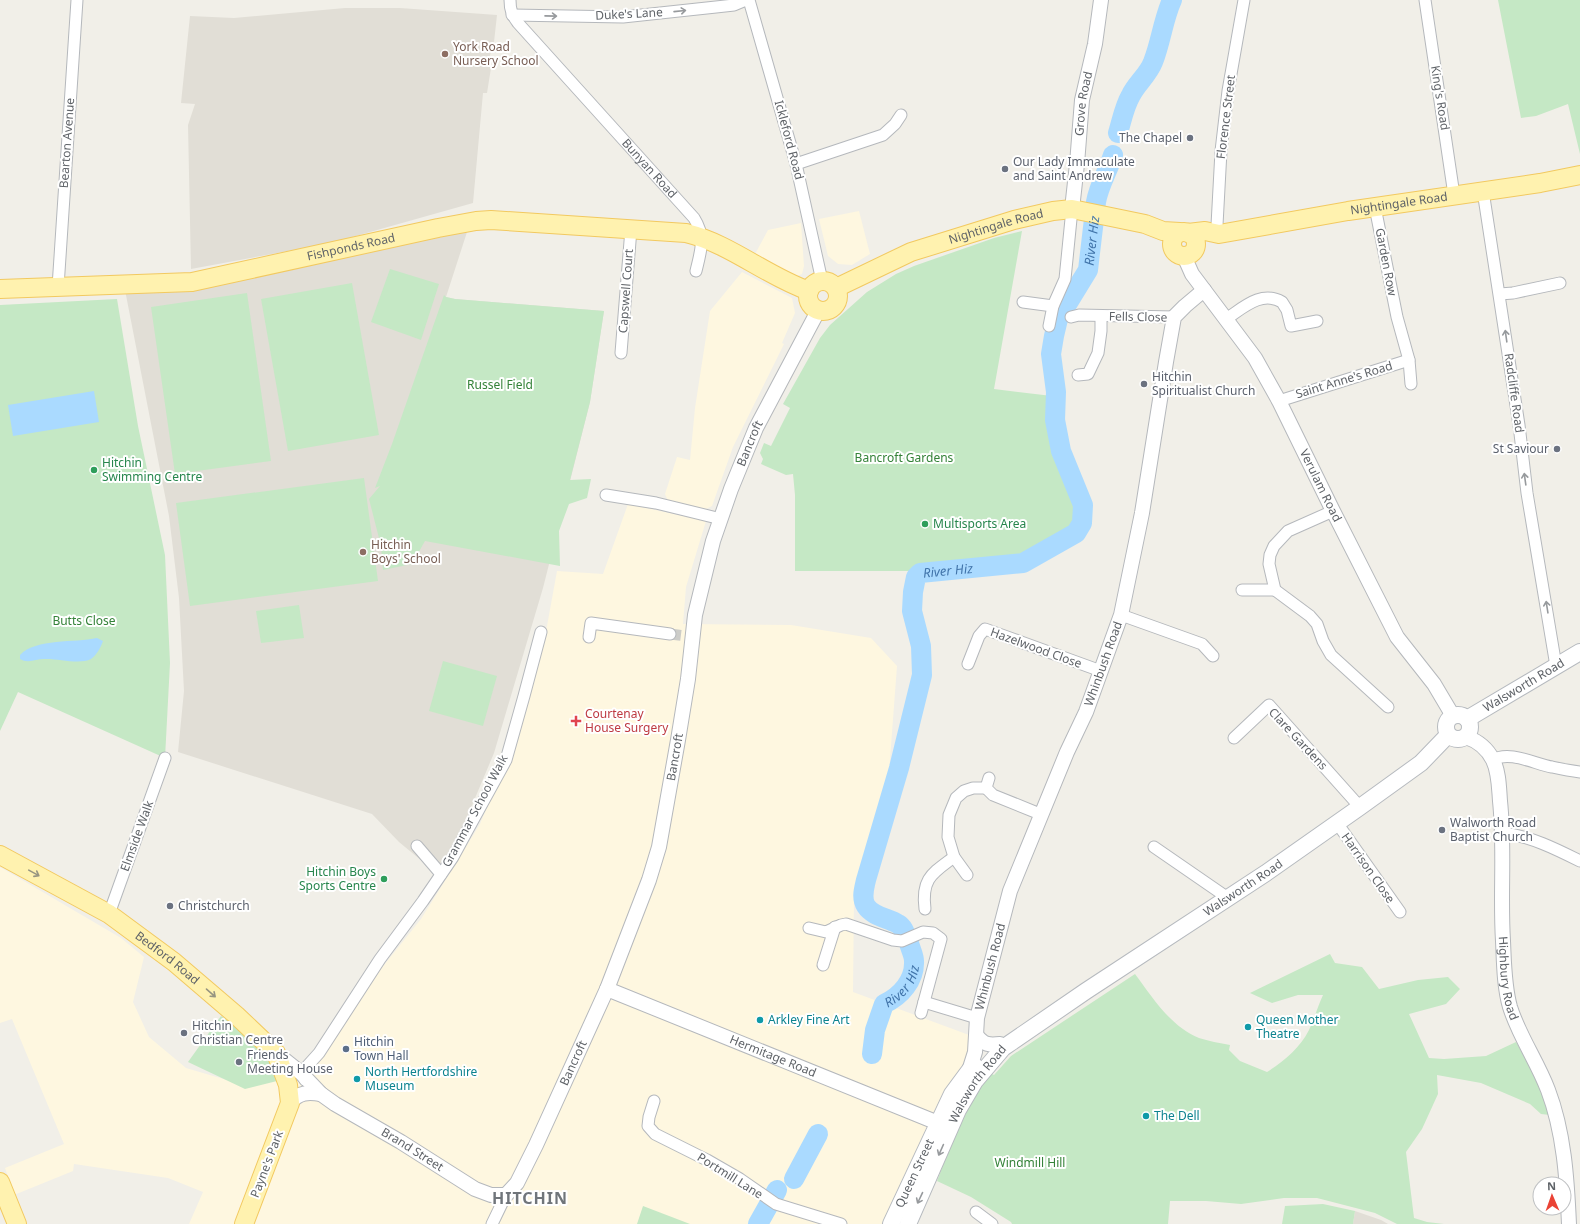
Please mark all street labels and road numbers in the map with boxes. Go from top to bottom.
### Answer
street label: Duke's Lane [595,3,663,24]
street label: King's Road [1427,64,1454,132]
street label: Grove Road [1070,70,1096,137]
street label: Florence Street [1212,73,1239,160]
street label: Bearton Avenue [55,97,78,189]
street label: Ickleford Road [771,98,808,181]
street label: Bunyan Road [618,135,681,202]
street label: Nightingale Road [1349,188,1449,219]
street label: Nightingale Road [946,205,1045,248]
street label: Garden Row [1372,227,1402,298]
street label: Fishponds Road [305,229,397,265]
street label: Capswell Court [614,248,637,334]
street label: Fells Close [1109,307,1168,326]
street label: Radcliffe Road [1500,352,1529,434]
street label: Saint Anne's Road [1293,357,1394,402]
street label: Bancroft [732,417,767,469]
street label: Verulam Road [1296,446,1346,525]
street label: Whinbush Road [1080,619,1126,708]
street label: Hazelwood Close [988,623,1084,672]
street label: Walsworth Road [1480,654,1567,716]
street label: Clare Gardens [1265,704,1332,774]
street label: Bancroft [662,731,687,782]
street label: Grammar School Walk [438,751,512,870]
street label: Elmside Walk [116,797,157,874]
street label: Harrison Close [1338,829,1399,907]
street label: Walsworth Road [1200,855,1286,920]
street label: Whinbush Road [970,921,1009,1012]
street label: Bedford Road [132,927,203,988]
street label: Highbury Road [1495,936,1523,1023]
street label: Hermitage Road [727,1031,819,1081]
street label: Bancroft [555,1037,591,1088]
street label: Walsworth Road [944,1041,1010,1126]
street label: Brand Street [378,1123,448,1175]
street label: Payne's Park [246,1127,287,1200]
street label: Queen Street [891,1135,938,1210]
street label: Portmill Lane [694,1149,767,1203]

